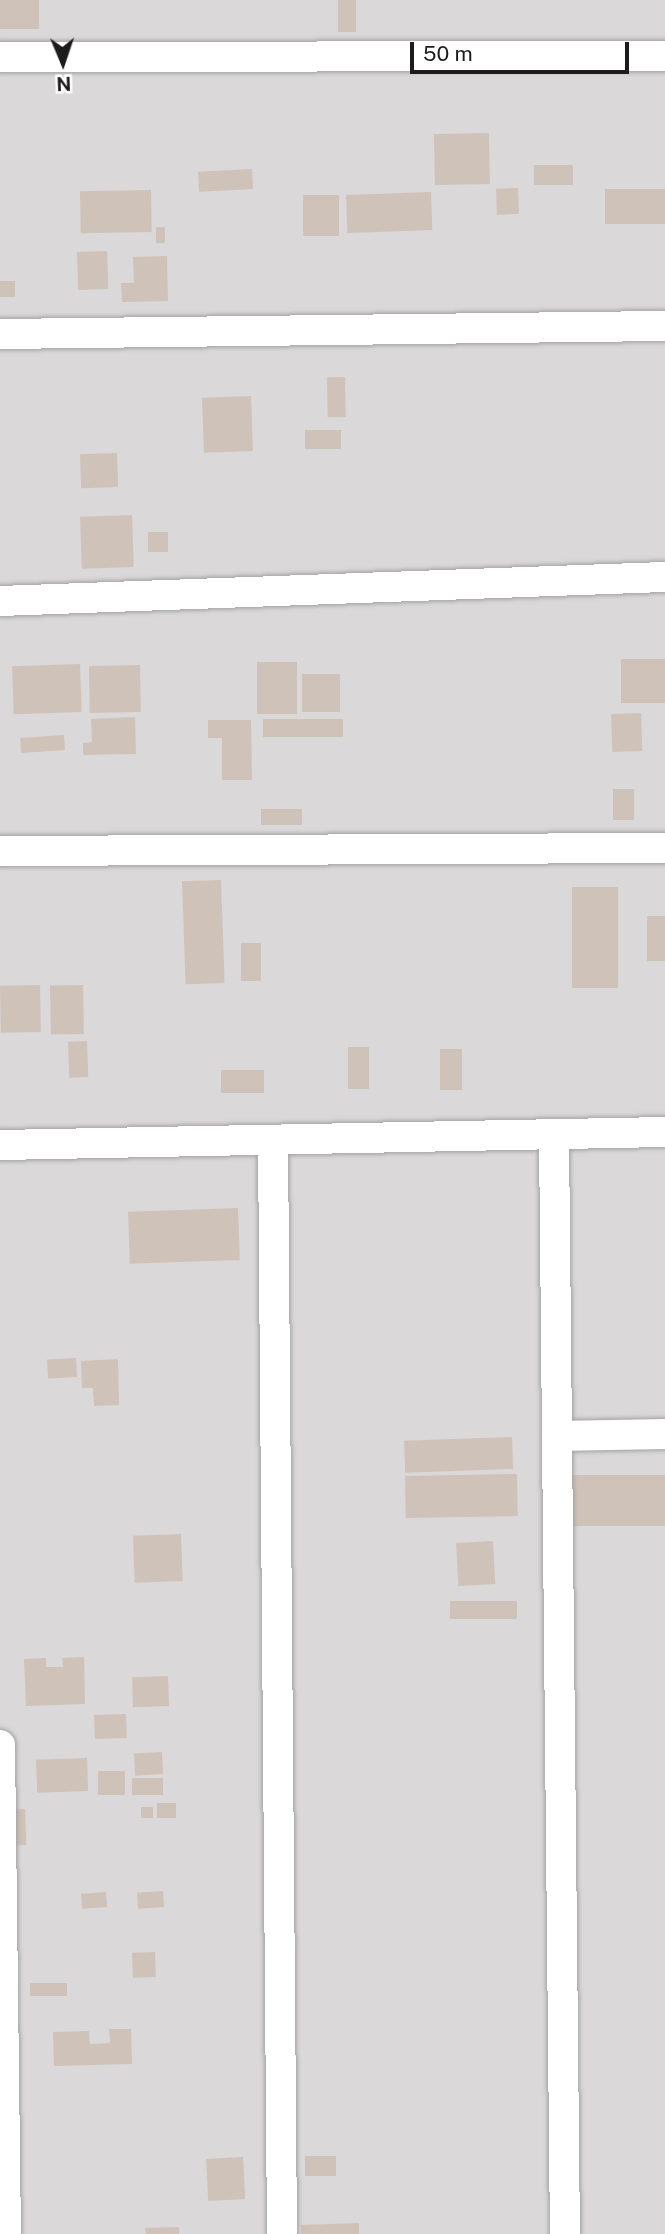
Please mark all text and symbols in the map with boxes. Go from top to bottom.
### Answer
north arrow [28,28,98,98]
scale bar [413,28,632,72]
text: 50 m [423,41,473,66]
text: N [56,73,72,95]

